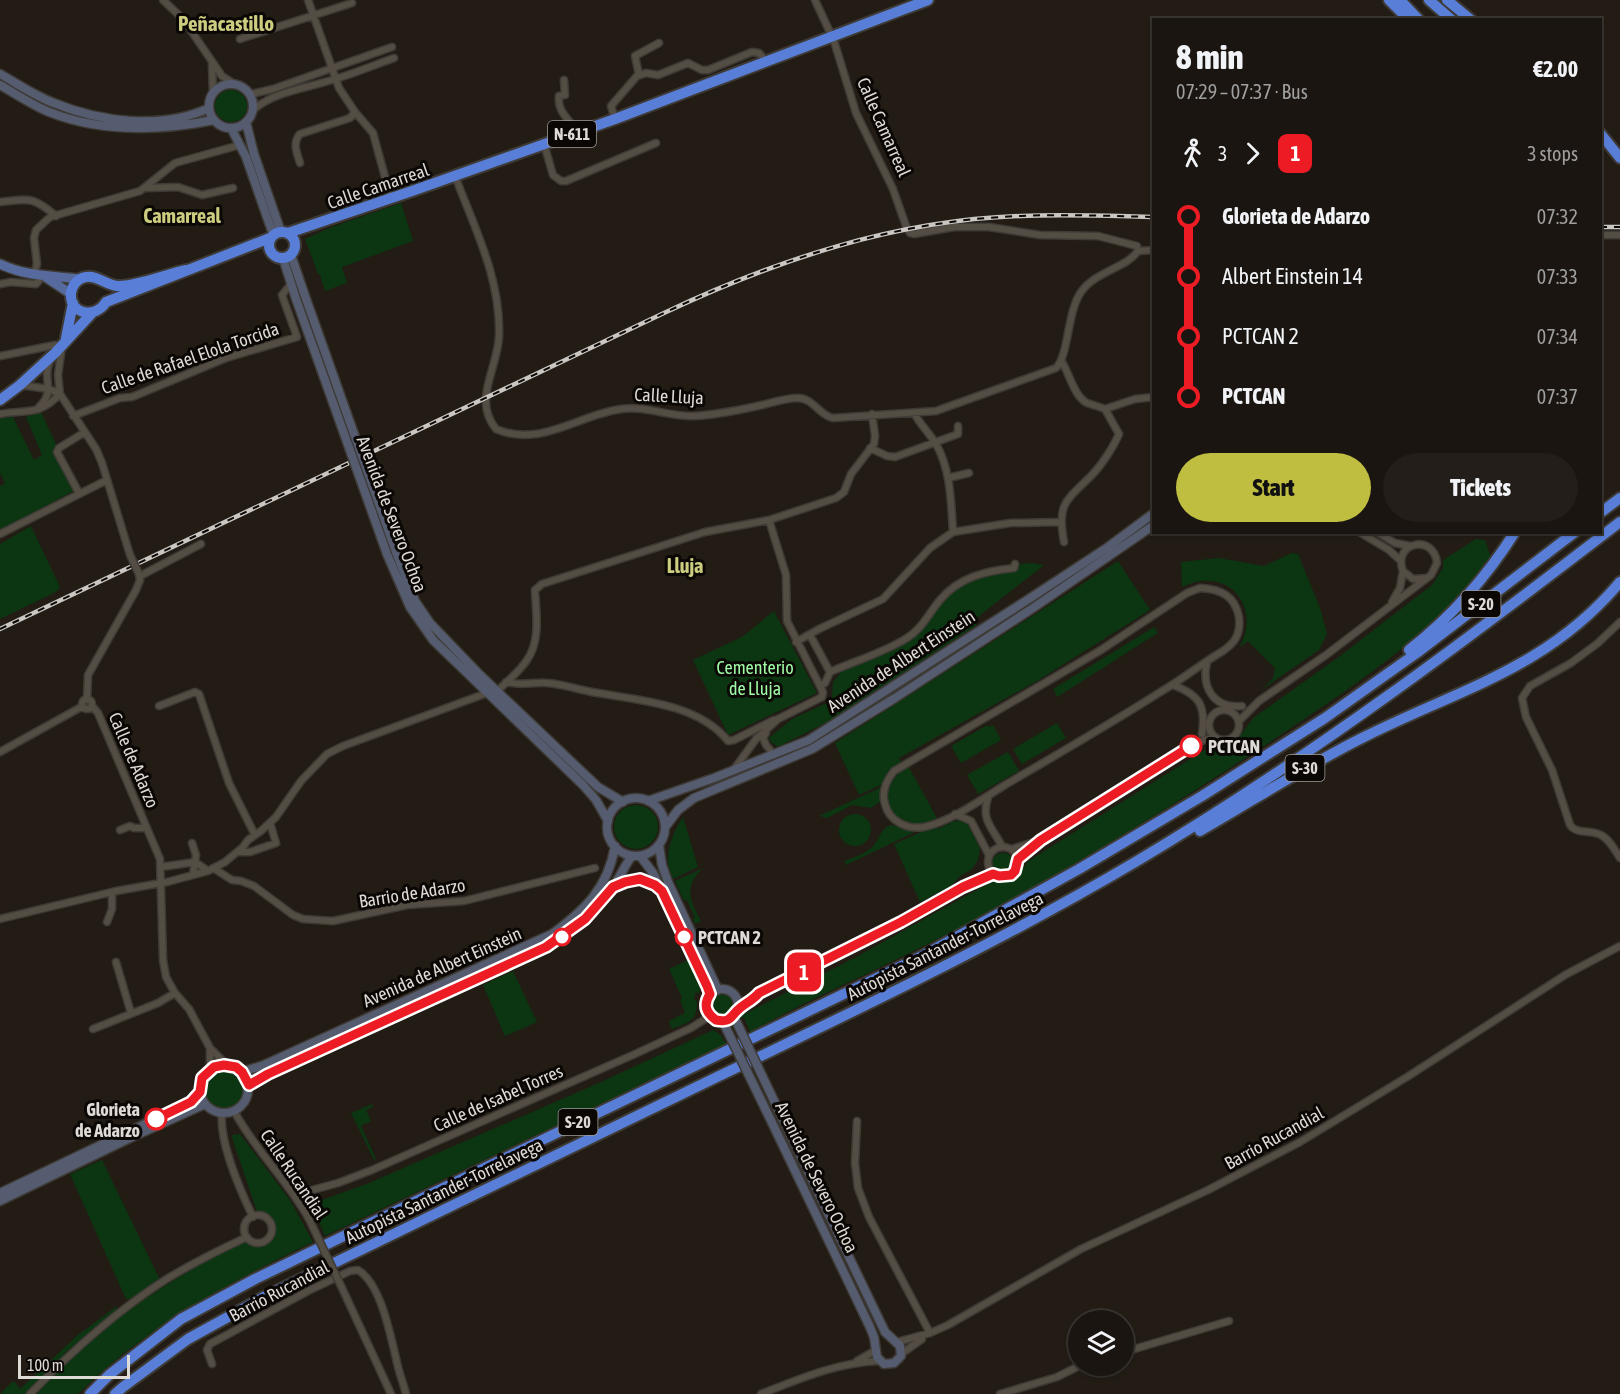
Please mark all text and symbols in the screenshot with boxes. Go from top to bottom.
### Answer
district label: Peñacastillo [178,11,274,35]
text: 8 min [1176,38,1243,76]
text: €2.00 [1533,56,1578,82]
street label: Calle Camarreal [853,74,915,180]
text: 07:29 – 07:37 · Bus [1176,80,1308,103]
road number: N-611 [548,121,596,147]
icon: walk [1176,137,1209,170]
icon: forward [1236,137,1269,170]
text: 1 [1290,141,1300,165]
text: 3 [1218,142,1227,165]
text: 3 stops [1527,142,1578,165]
street label: Calle Camarreal [324,159,432,213]
text: Glorieta de Adarzo [1222,203,1370,229]
district label: Camarreal [143,204,221,227]
text: 07:32 [1537,205,1578,228]
text: Albert Einstein 14 [1222,263,1363,289]
text: 07:33 [1537,265,1578,288]
street label: Calle de Rafael Elola Torcida [98,318,282,398]
text: PCTCAN 2 [1222,323,1299,349]
text: 07:34 [1537,325,1578,348]
text: PCTCAN [1222,383,1286,409]
street label: Calle Lluja [634,384,704,408]
text: 07:37 [1537,385,1578,408]
street label: Avenida de Severo Ochoa [353,433,431,595]
button: Start [1176,453,1371,522]
button: Tickets [1383,453,1578,522]
district label: Lluja [667,554,703,577]
road number: S-20 [1462,591,1500,617]
street label: Avenida de Albert Einstein [823,605,979,717]
park label: Cementerio de Lluja [716,657,794,699]
street label: Calle de Adarzo [105,709,163,811]
marker: PCTCAN [1180,735,1202,757]
place label: PCTCAN [1208,736,1260,757]
road number: S-30 [1286,755,1324,781]
street label: Barrio de Adarzo [357,874,467,912]
street label: Autopista Santander-Torrelavega [844,887,1046,1005]
street label: Avenida de Albert Einstein [359,922,525,1012]
place label: PCTCAN 2 [698,927,761,948]
unlabelled marker [553,928,571,946]
marker: PCTCAN 2 [675,928,693,946]
line badge: 1 [784,952,824,992]
text: 1 [799,960,809,984]
street label: Calle de Isabel Torres [430,1060,566,1136]
street label: Avenida de Severo Ochoa [771,1098,863,1256]
place label: Glorieta de Adarzo [75,1099,140,1141]
street label: Barrio Rucandial [1221,1102,1327,1174]
marker: Glorieta de Adarzo [145,1108,167,1130]
road number: S-20 [558,1109,598,1135]
street label: Calle Rucandial [256,1125,332,1223]
street label: Autopista Santander-Torrelavega [342,1134,546,1248]
street label: Barrio Rucandial [226,1256,333,1326]
map controls [1068,1310,1134,1376]
button: layers [1068,1310,1134,1376]
scale bar [18,1352,130,1380]
text: 100 m [27,1356,63,1374]

